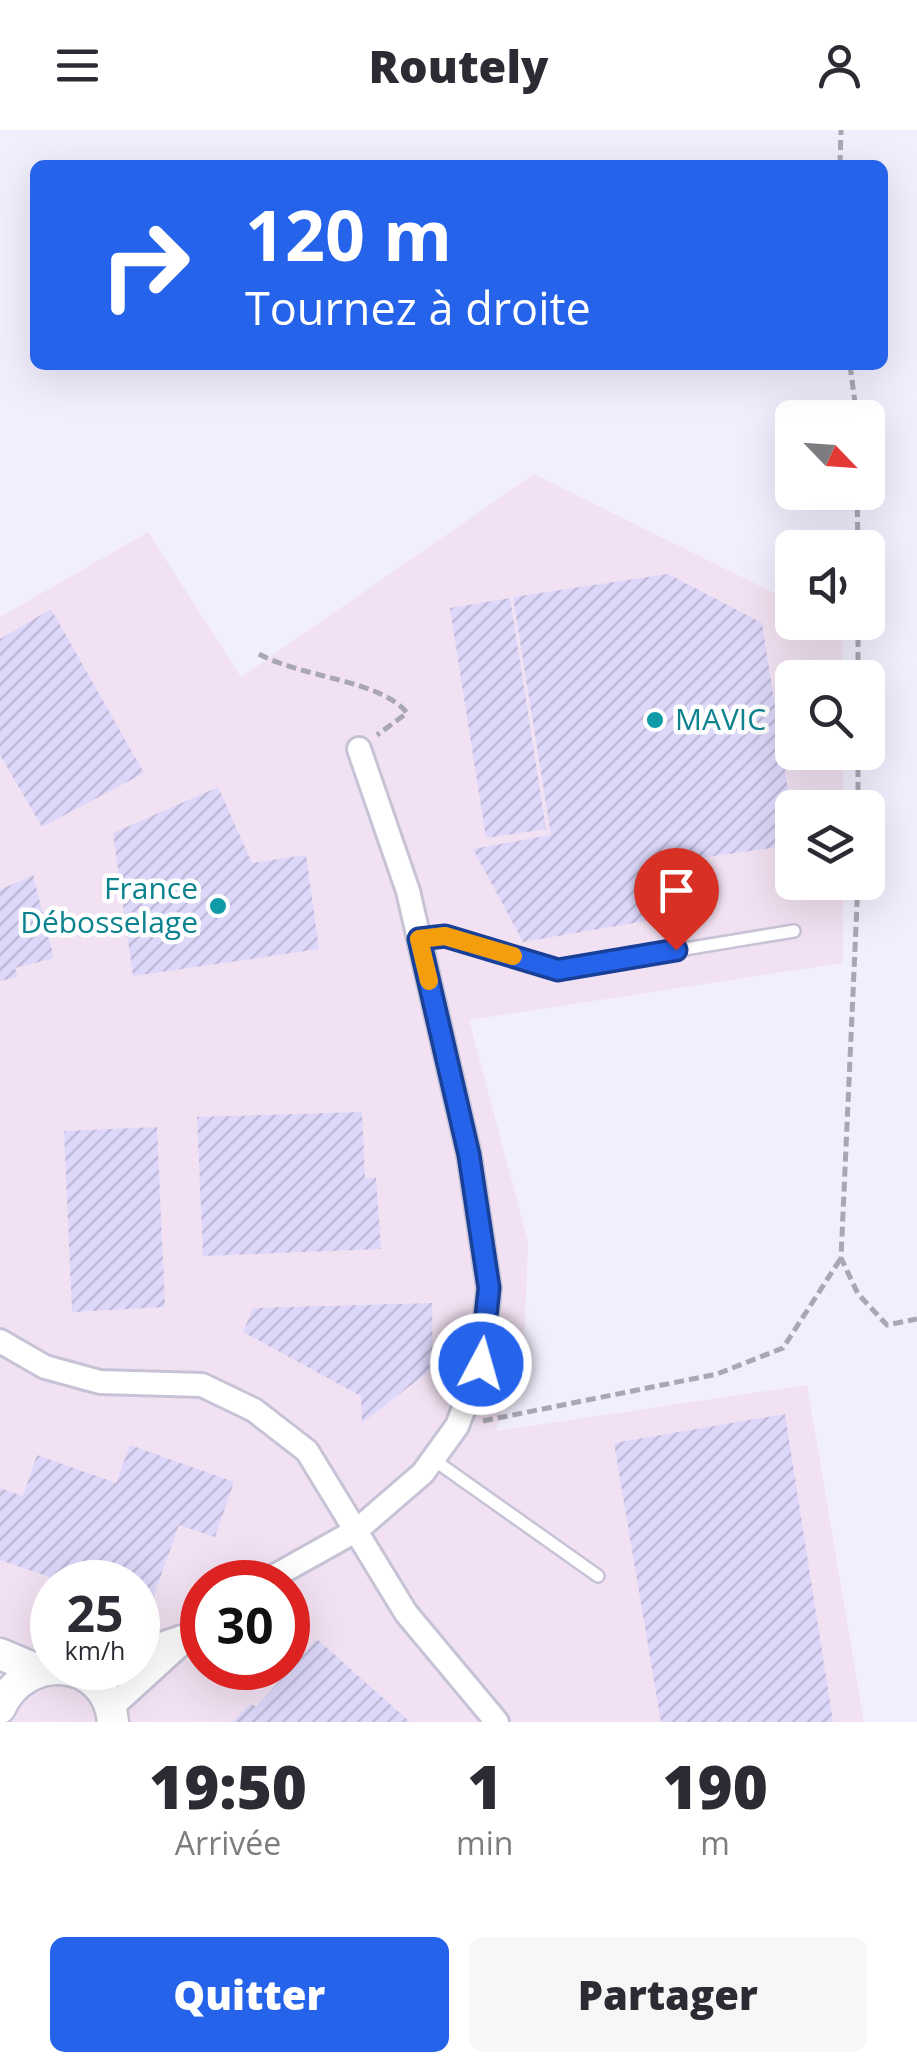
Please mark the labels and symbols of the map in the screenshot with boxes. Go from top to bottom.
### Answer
north arrow [775,400,885,510]
place label: MAVIC [675,698,766,739]
marker: MAVIC [644,709,666,731]
pin [634,848,719,951]
place label: France Débosselage [20,867,198,942]
marker: France Débosselage [207,895,229,917]
position arrow [429,1312,533,1416]
speed limit sign: 30 [180,1560,310,1690]

